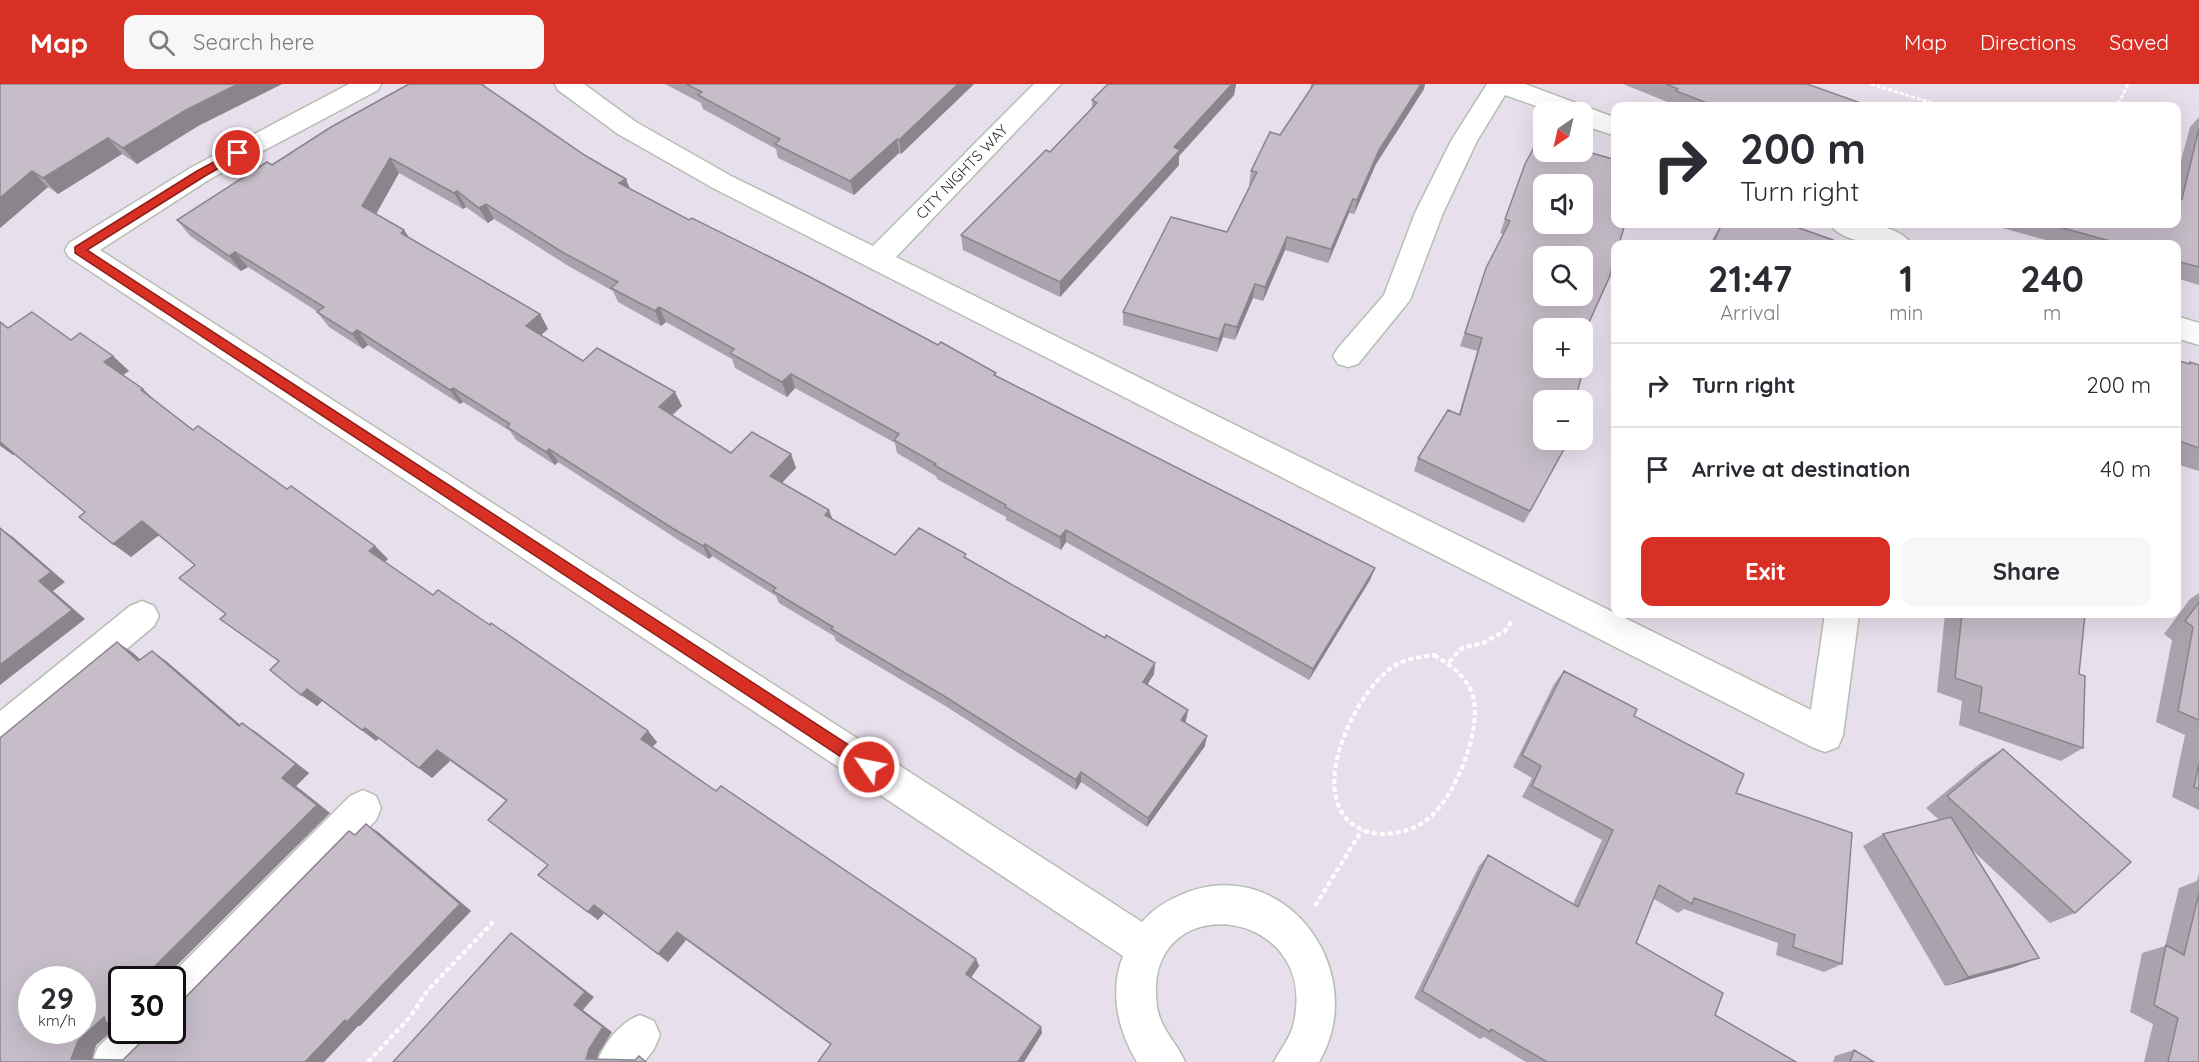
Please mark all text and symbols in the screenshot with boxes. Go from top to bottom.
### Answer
search box [124,15,544,69]
text: Map [30,25,88,60]
icon: search [145,26,178,59]
text: Search here [193,28,315,56]
text: Map [1904,29,1947,55]
text: Directions [1980,29,2076,55]
text: Saved [2109,29,2169,55]
north arrow [1533,102,1593,162]
map controls [1533,102,1593,450]
street label: CITY NIGHTS WAY [912,120,1012,223]
text: 200 m [1740,122,1866,175]
icon: right [1641,126,1719,204]
pin [212,127,263,178]
icon: arrive [221,136,254,169]
button: sound [1533,174,1593,234]
text: Turn right [1740,174,1859,208]
button: search [1533,246,1593,306]
text: 21:47 [1708,256,1792,301]
text: 1 [1899,256,1913,301]
text: 240 [2020,256,2084,301]
text: Arrival [1720,300,1780,325]
text: min [1889,300,1923,325]
text: m [2043,300,2061,325]
button: + [1533,318,1593,378]
icon: right [1641,369,1674,402]
text: Turn right [1692,371,1796,399]
text: 200 m [2087,371,2151,399]
button: − [1533,390,1593,450]
icon: arrive [1641,453,1674,486]
text: Arrive at destination [1692,455,1910,483]
text: 40 m [2100,455,2151,483]
button: Exit [1641,537,1890,606]
button: Share [1902,537,2151,606]
position arrow [837,735,901,799]
speed limit sign: 30 [108,966,186,1044]
text: 29 [40,979,74,1017]
text: km/h [38,1011,76,1030]

